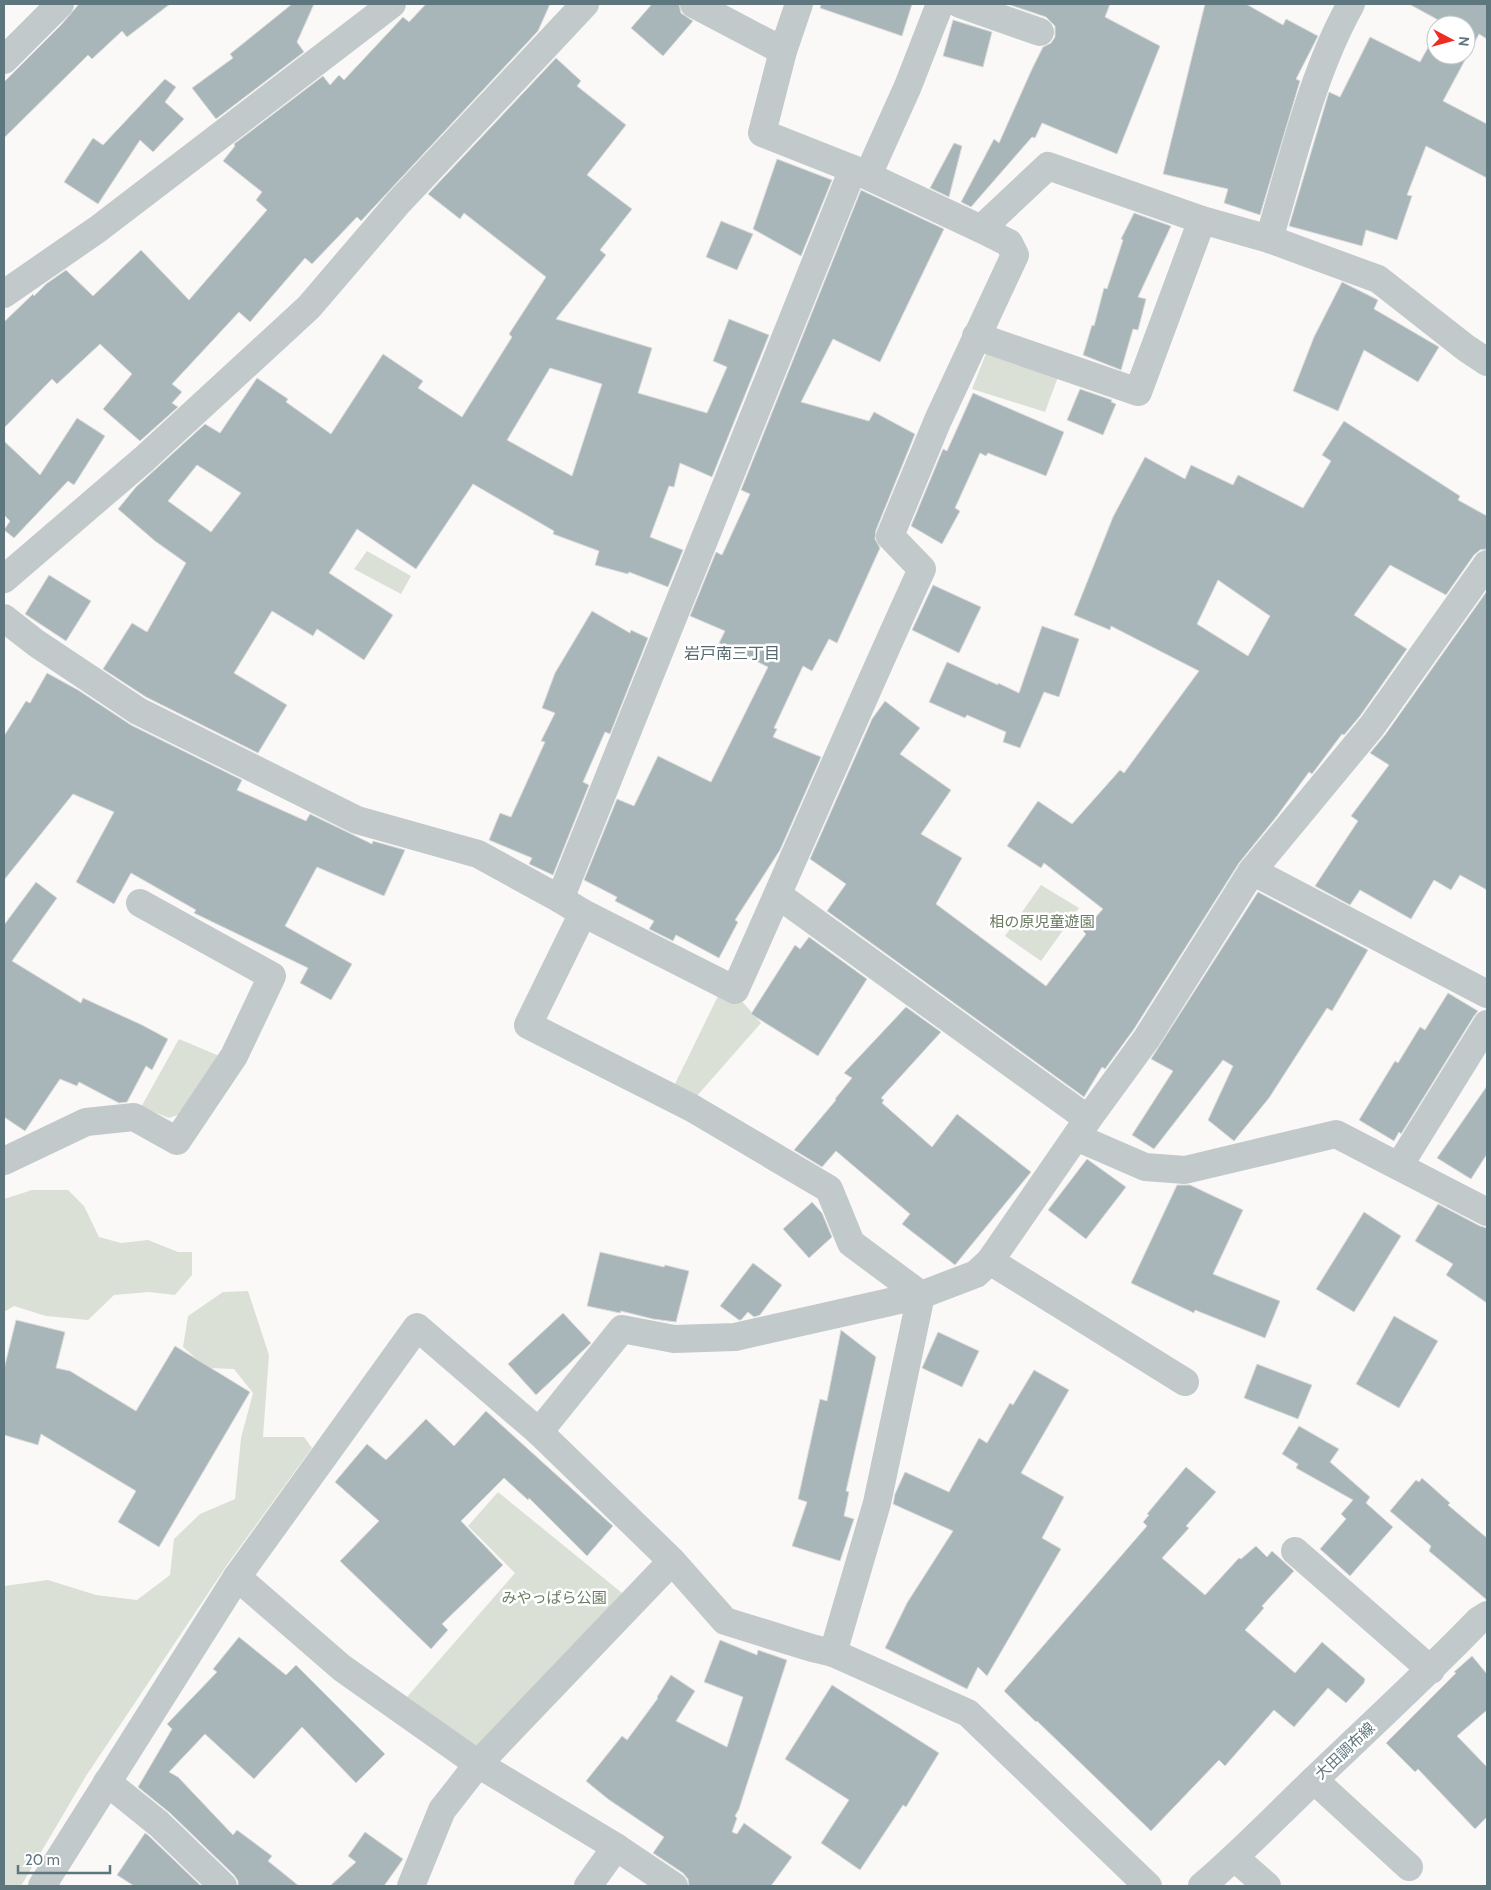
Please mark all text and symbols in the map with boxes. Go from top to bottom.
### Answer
north arrow [1426,15,1476,65]
text: N [1454,35,1473,47]
district label: 岩戸南三丁目 [684,644,780,663]
park label: 相の原児童遊園 [989,913,1095,931]
park label: みやっぱら公園 [501,1589,607,1607]
street label: 大田調布線 [1311,1719,1379,1783]
scale bar [18,1842,110,1874]
text: 20 m [25,1851,60,1869]

